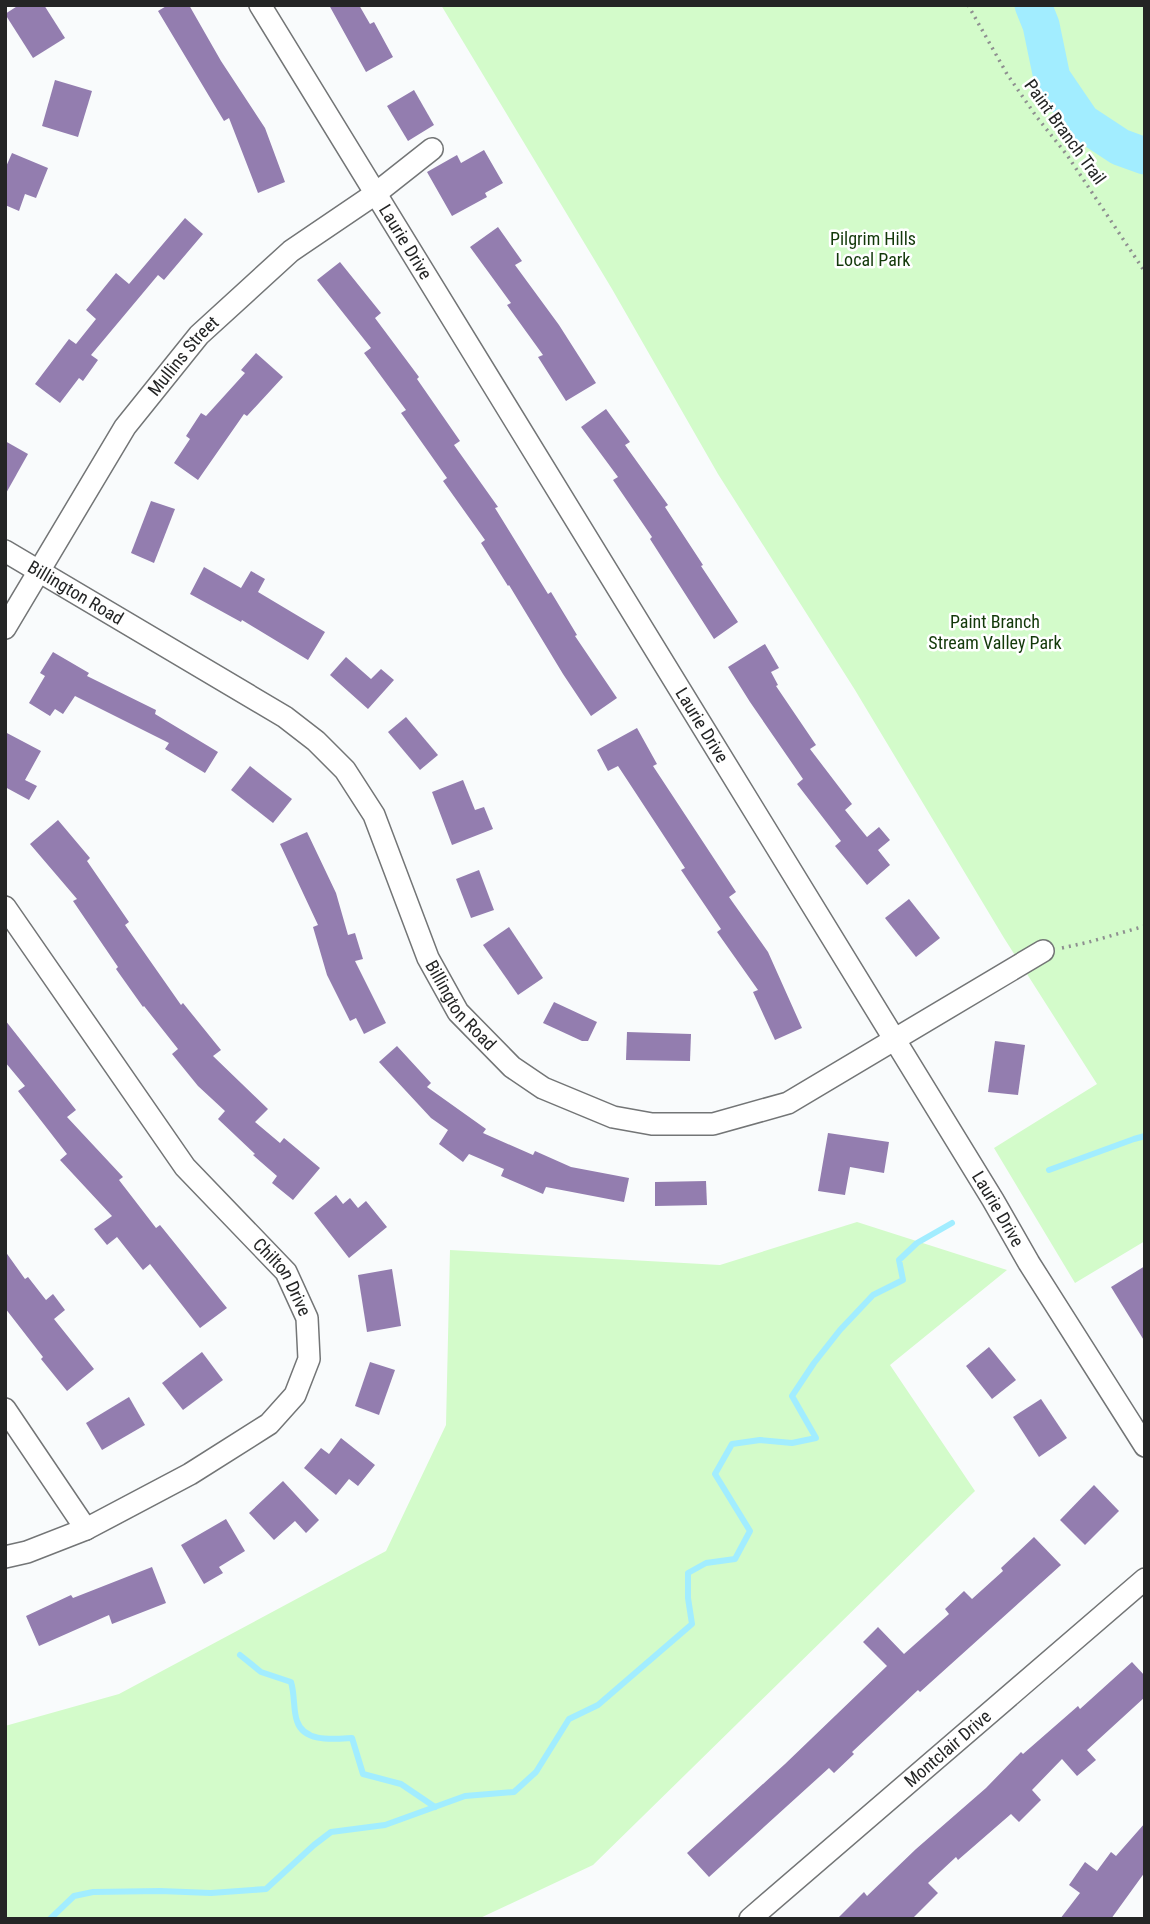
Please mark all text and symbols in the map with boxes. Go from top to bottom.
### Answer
street label: Paint Branch Trail [1020,75,1111,188]
street label: Laurie Drive [375,200,437,283]
park label: Pilgrim Hills Local Park [830,228,916,270]
street label: Mullins Street [143,311,223,400]
street label: Billington Road [24,556,127,629]
park label: Paint Branch Stream Valley Park [928,611,1062,653]
street label: Laurie Drive [671,684,733,766]
street label: Billington Road [421,956,501,1054]
street label: Laurie Drive [968,1167,1028,1250]
street label: Chilton Drive [249,1233,316,1319]
street label: Montclair Drive [900,1705,995,1791]

